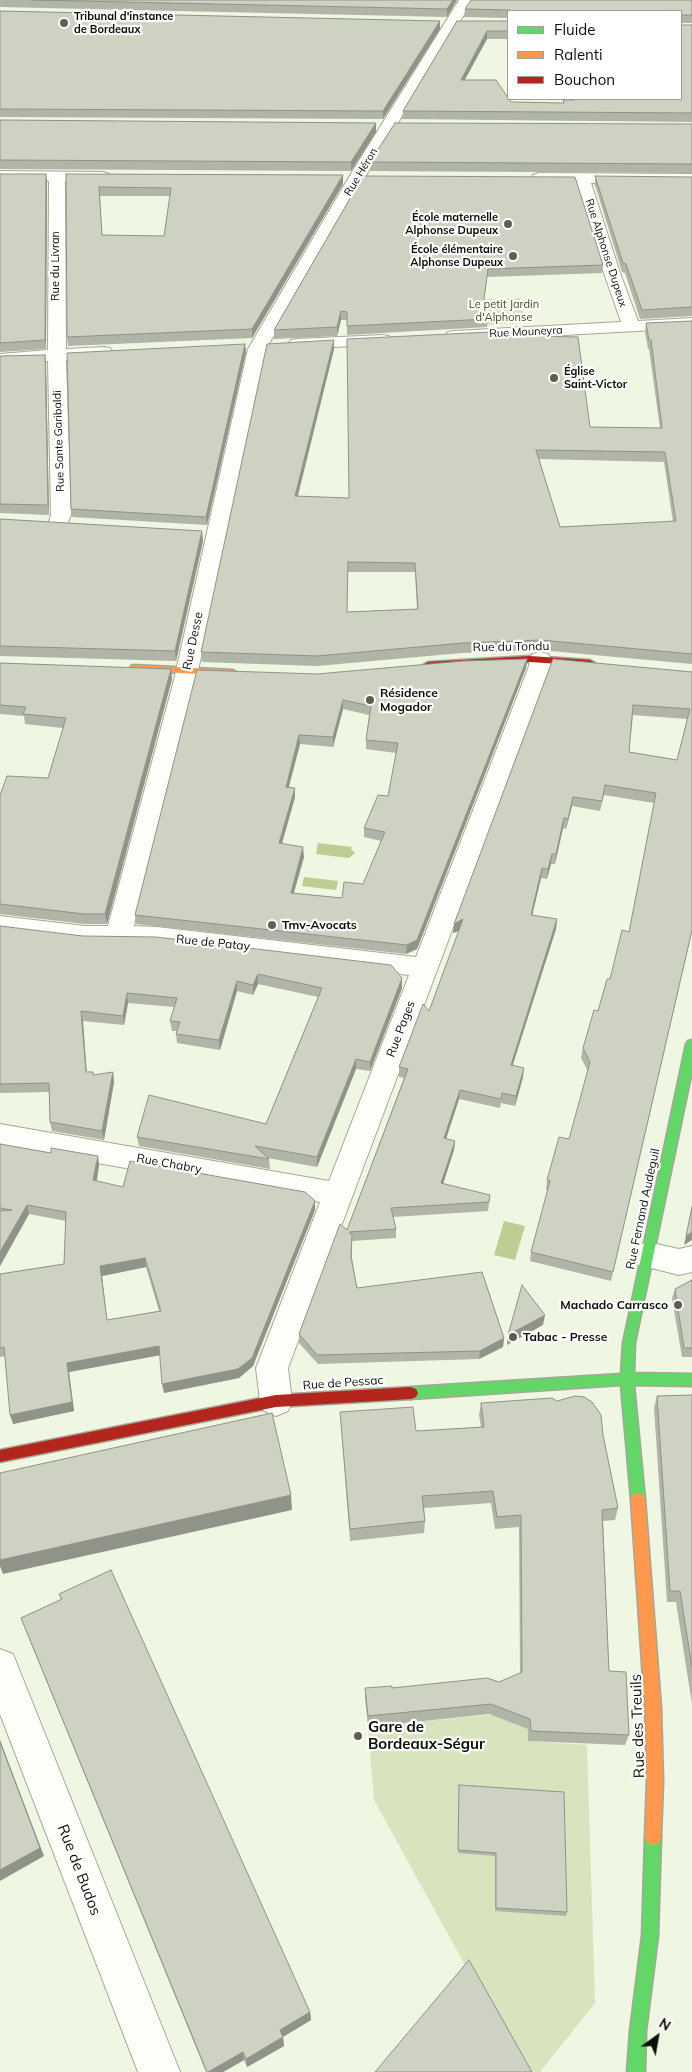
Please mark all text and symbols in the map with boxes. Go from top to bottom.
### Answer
place label: Tribunal d'instance de Bordeaux [74,10,173,36]
legend [507,10,682,100]
marker: Tribunal d'instance de Bordeaux [58,17,70,29]
text: Fluide [554,20,595,39]
text: Ralenti [554,45,603,64]
text: Bouchon [554,70,615,89]
street label: Rue Héron [341,146,381,198]
street label: Rue Alphonse Dupeux [582,197,630,309]
place label: École maternelle Alphonse Dupeux [405,211,498,237]
marker: École maternelle Alphonse Dupeux [502,218,514,230]
street label: Rue du Livran [49,231,63,301]
place label: École élémentaire Alphonse Dupeux [410,243,503,269]
marker: École élémentaire Alphonse Dupeux [507,250,519,262]
park label: Le petit Jardin d'Alphonse [469,298,539,324]
street label: Rue Mouneyra [489,323,563,341]
place label: Église Saint-Victor [564,365,627,391]
marker: Église Saint-Victor [548,372,560,384]
street label: Rue Sante Garibaldi [51,390,67,492]
street label: Rue Desse [180,611,206,671]
street label: Rue du Tondu [473,639,549,655]
place label: Résidence Mogador [380,686,438,714]
marker: Résidence Mogador [364,694,376,706]
place label: Tmv-Avocats [282,918,357,932]
marker: Tmv-Avocats [266,919,278,931]
street label: Rue de Patay [175,932,251,954]
street label: Rue Pages [384,999,418,1059]
street label: Rue Fernand Audeguil [623,1147,663,1271]
street label: Rue Chabry [135,1151,203,1177]
place label: Machado Carrasco [560,1298,668,1312]
marker: Machado Carrasco [672,1299,684,1311]
place label: Tabac - Presse [523,1330,607,1344]
marker: Tabac - Presse [507,1331,519,1343]
street label: Rue de Pessac [302,1373,384,1393]
street label: Rue des Treuils [627,1674,649,1778]
place label: Gare de Bordeaux-Ségur [368,1718,485,1753]
marker: Gare de Bordeaux-Ségur [352,1730,364,1742]
street label: Rue de Budos [53,1822,105,1918]
north arrow [632,2012,682,2062]
text: N [656,2014,674,2035]

